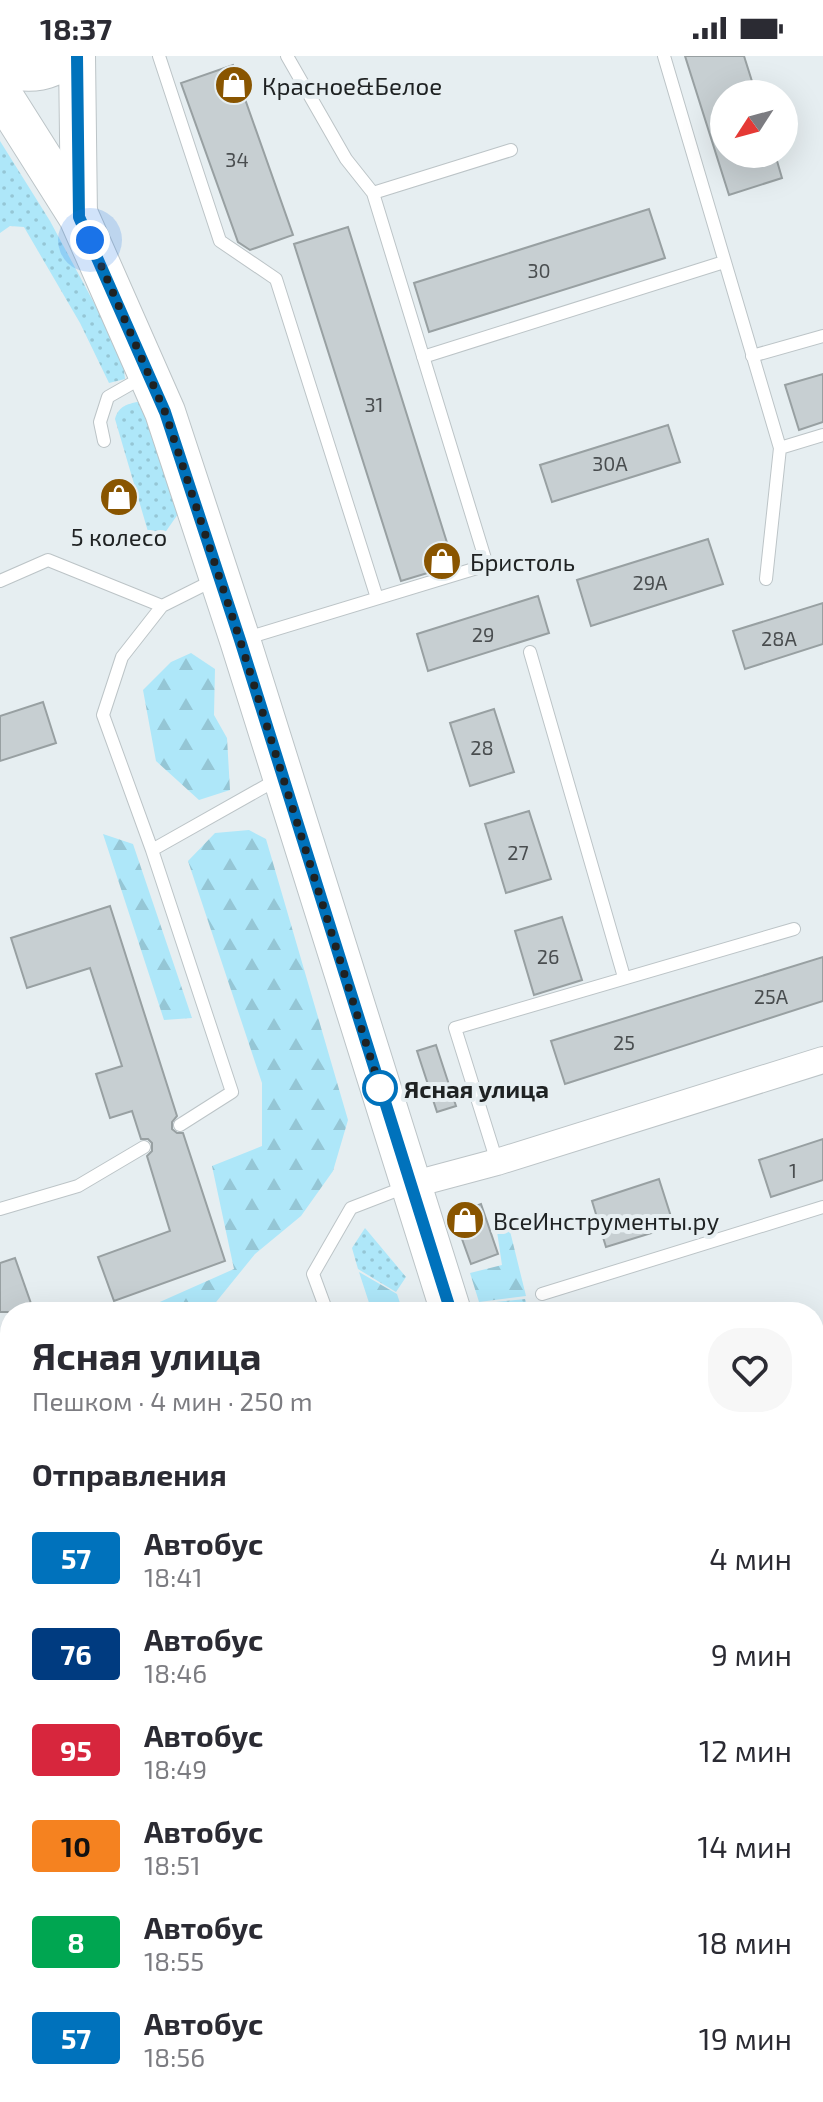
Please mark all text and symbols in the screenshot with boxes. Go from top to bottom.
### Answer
text: 18:37 [40,10,112,46]
shop icon: Красное&Белое [213,64,255,106]
place label: Красное&Белое [262,71,442,100]
north arrow [710,80,798,168]
map controls [710,80,798,168]
house number: 34 [225,147,249,171]
your location [70,220,110,260]
house number: 30 [527,258,551,282]
house number: 31 [364,392,384,416]
house number: 30А [592,451,628,475]
shop icon: 5 колесо [98,476,140,518]
place label: 5 колесо [71,522,167,551]
shop icon: Бристоль [421,540,463,582]
place label: Бристоль [470,547,575,576]
house number: 29А [632,570,668,594]
house number: 29 [472,622,494,646]
house number: 28А [761,626,797,650]
house number: 28 [470,735,494,759]
house number: 27 [507,840,529,864]
house number: 26 [537,944,559,968]
house number: 25А [754,984,789,1008]
house number: 25 [613,1030,635,1054]
marker: Ясная улица [363,1071,397,1105]
place label: Ясная улица [404,1074,549,1103]
house number: 1 [789,1158,797,1182]
shop icon: ВсеИнструменты.ру [444,1199,486,1241]
place label: ВсеИнструменты.ру [493,1206,719,1236]
button: heart [708,1328,792,1412]
text: Ясная улица [32,1332,262,1378]
text: Пешком · 4 мин · 250 m [32,1385,312,1416]
text: Отправления [32,1456,227,1492]
text: Автобус [144,1525,263,1561]
text: 4 мин [709,1540,792,1576]
text: 57 [61,1541,91,1575]
text: 18:41 [144,1561,203,1592]
text: Автобус [144,1621,263,1657]
text: 9 мин [711,1636,792,1672]
text: 76 [60,1637,92,1671]
text: 18:46 [144,1657,207,1688]
text: Автобус [144,1717,263,1753]
text: 12 мин [699,1732,792,1768]
text: 95 [60,1733,92,1767]
text: 18:49 [144,1753,207,1784]
text: Автобус [144,1813,263,1849]
text: 14 мин [697,1828,792,1864]
text: 10 [61,1829,91,1863]
text: 18:51 [144,1849,201,1880]
text: Автобус [144,1909,263,1945]
text: 18 мин [698,1924,792,1960]
text: 8 [67,1925,85,1959]
text: 18:55 [144,1945,204,1976]
text: Автобус [144,2005,263,2041]
text: 19 мин [699,2020,792,2056]
text: 57 [61,2021,91,2055]
text: 18:56 [144,2041,205,2072]

